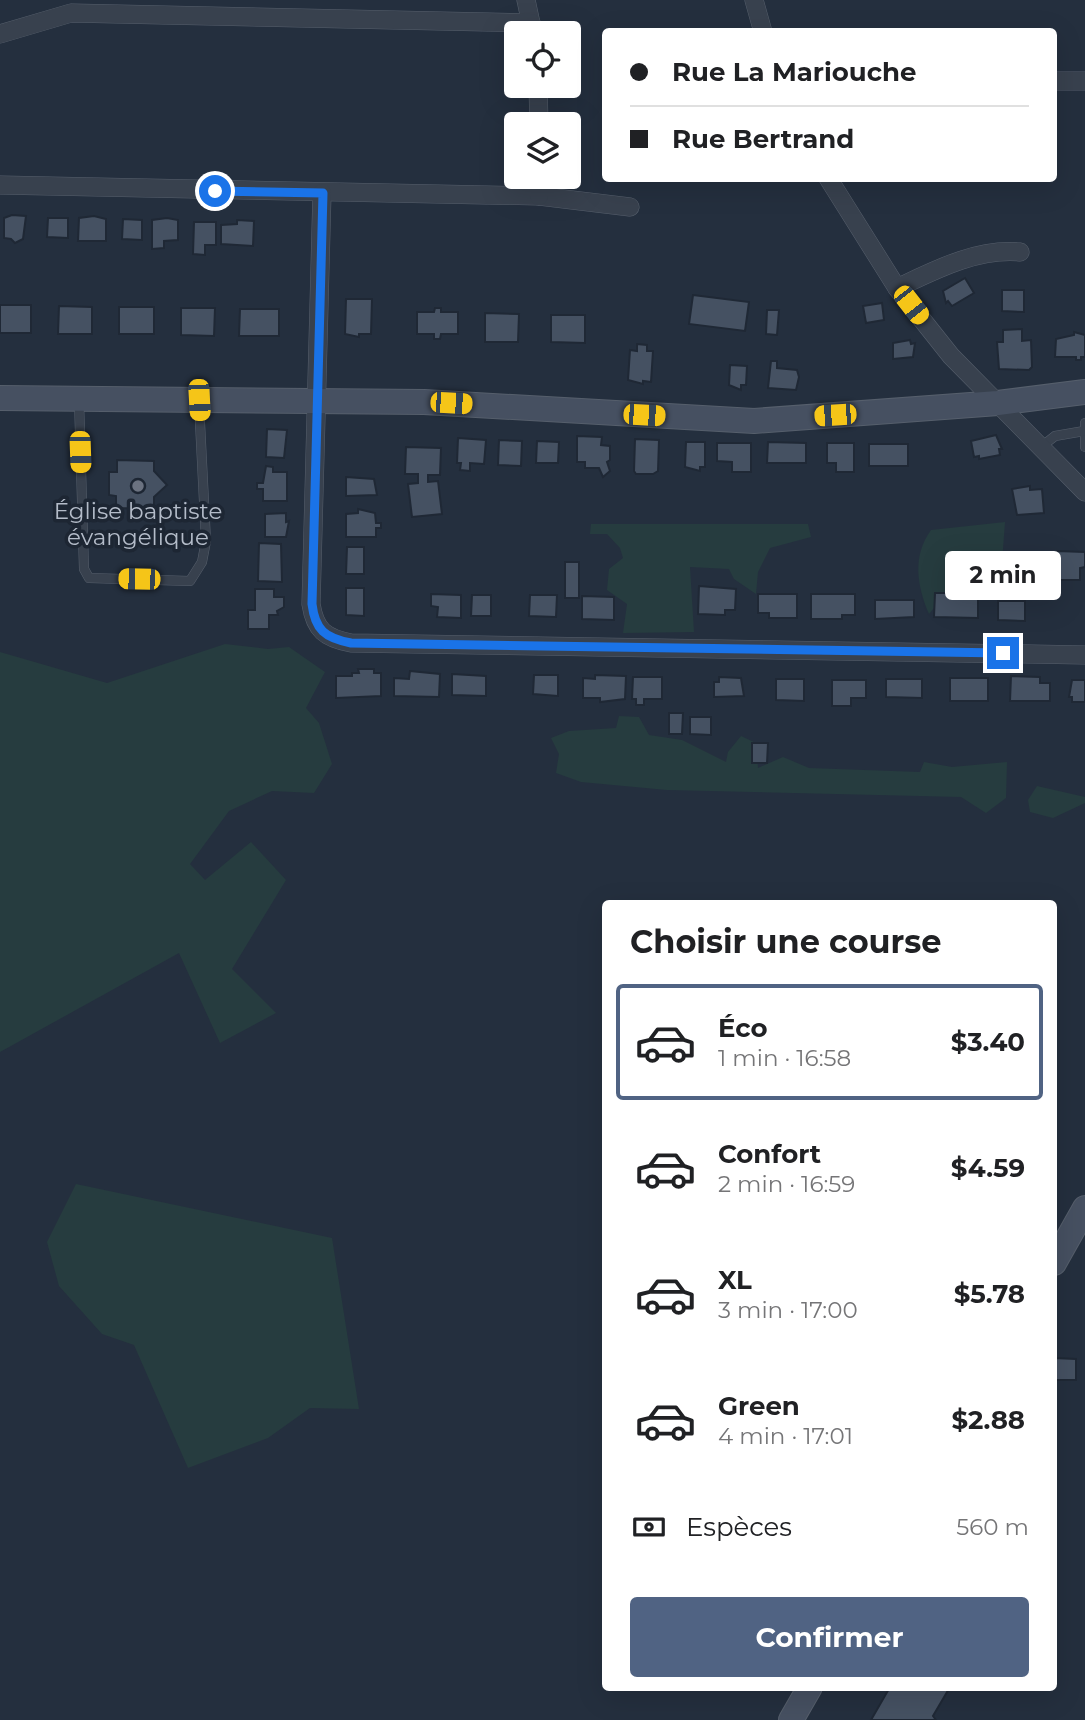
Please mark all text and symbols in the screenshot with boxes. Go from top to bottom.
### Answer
map controls [504,21,581,189]
button: locate [504,21,581,98]
text: Rue La Mariouche [672,56,916,88]
button: layers [504,112,581,189]
text: Rue Bertrand [672,123,854,155]
route start [199,175,231,207]
car [890,282,933,328]
car [188,378,211,422]
car [430,391,473,415]
car [623,403,666,427]
car [814,403,857,427]
car [69,431,92,473]
marker: Église baptiste évangélique [130,478,146,494]
place label: Église baptiste évangélique [54,497,222,551]
callout: 2 min [945,552,1061,600]
text: 2 min [969,561,1037,589]
car [118,568,161,590]
route end [987,637,1019,669]
text: Choisir une course [630,922,942,961]
icon: car [634,1011,697,1074]
text: Éco [718,1012,768,1044]
text: $3.40 [951,1026,1025,1058]
text: 1 min · 16:58 [718,1044,851,1072]
icon: car [634,1137,697,1200]
text: Confort [718,1138,821,1170]
text: $4.59 [951,1152,1025,1184]
text: 2 min · 16:59 [718,1170,855,1198]
icon: car [634,1263,697,1326]
text: XL [718,1264,752,1296]
text: $5.78 [954,1278,1025,1310]
text: 3 min · 17:00 [718,1296,858,1324]
icon: car [634,1389,697,1452]
text: Green [718,1390,800,1422]
text: $2.88 [951,1404,1025,1436]
text: 4 min · 17:01 [718,1422,853,1450]
icon: cash [630,1508,668,1546]
text: Espèces [686,1511,792,1543]
text: 560 m [956,1513,1029,1541]
button: Confirmer [630,1597,1029,1677]

